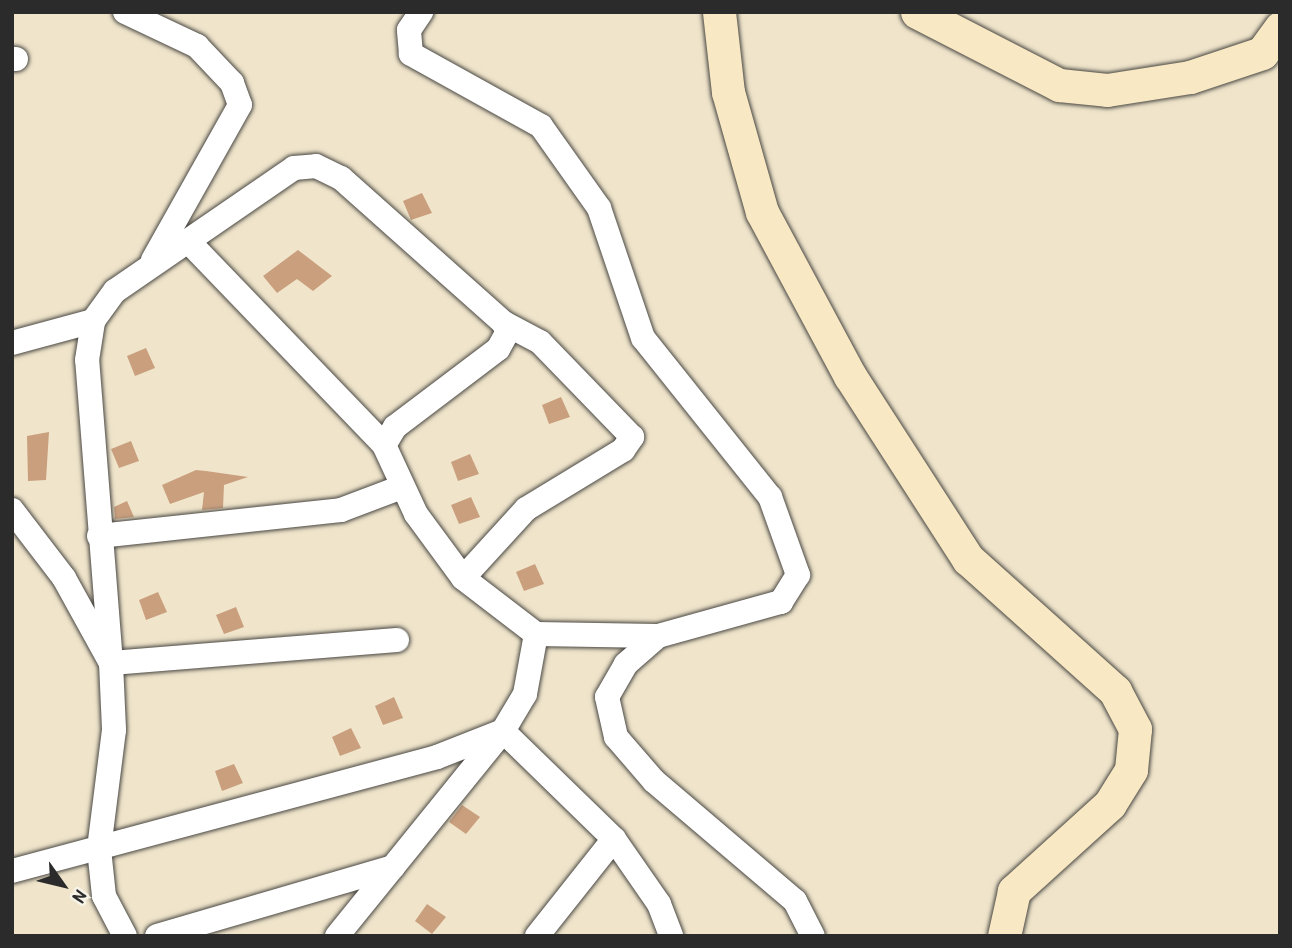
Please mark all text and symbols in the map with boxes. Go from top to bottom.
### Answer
north arrow [28,850,98,920]
text: N [67,885,94,908]

